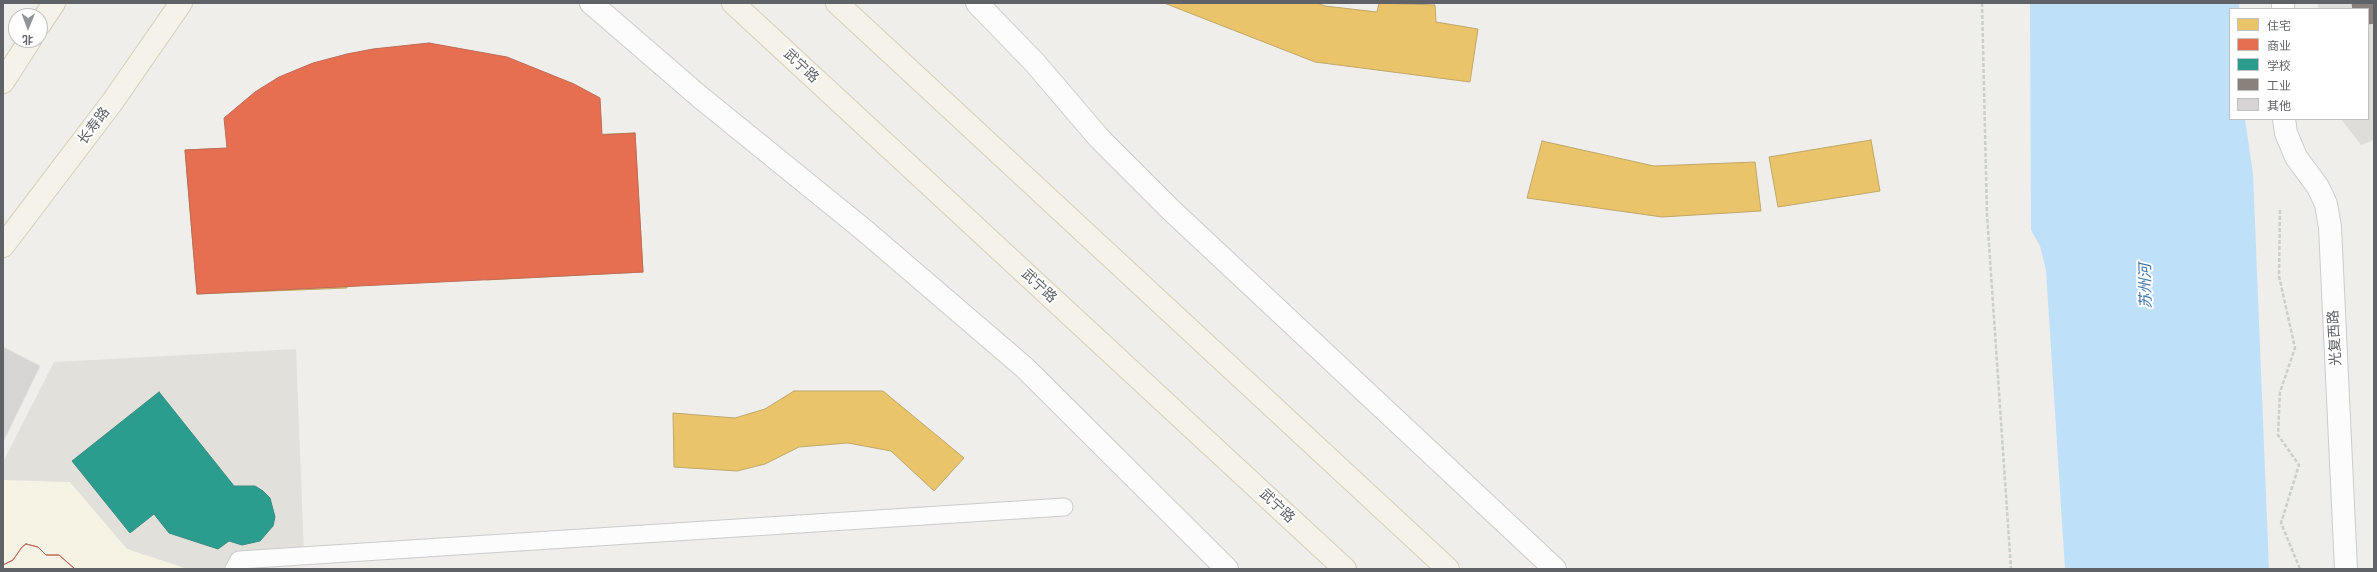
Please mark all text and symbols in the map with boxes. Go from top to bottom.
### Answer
north arrow [8,8,48,48]
legend [2229,8,2369,120]
text: 住宅 [2267,19,2291,33]
text: 北 [22,33,33,46]
text: 商业 [2267,39,2291,53]
street label: 武宁路 [780,46,822,86]
text: 学校 [2267,59,2291,73]
text: 工业 [2267,79,2291,93]
text: 其他 [2267,99,2291,113]
street label: 长寿路 [75,104,113,148]
water label: 苏州河 [2137,263,2155,309]
street label: 武宁路 [1018,266,1060,306]
street label: 光复西路 [2325,310,2345,366]
street label: 武宁路 [1256,486,1298,526]

